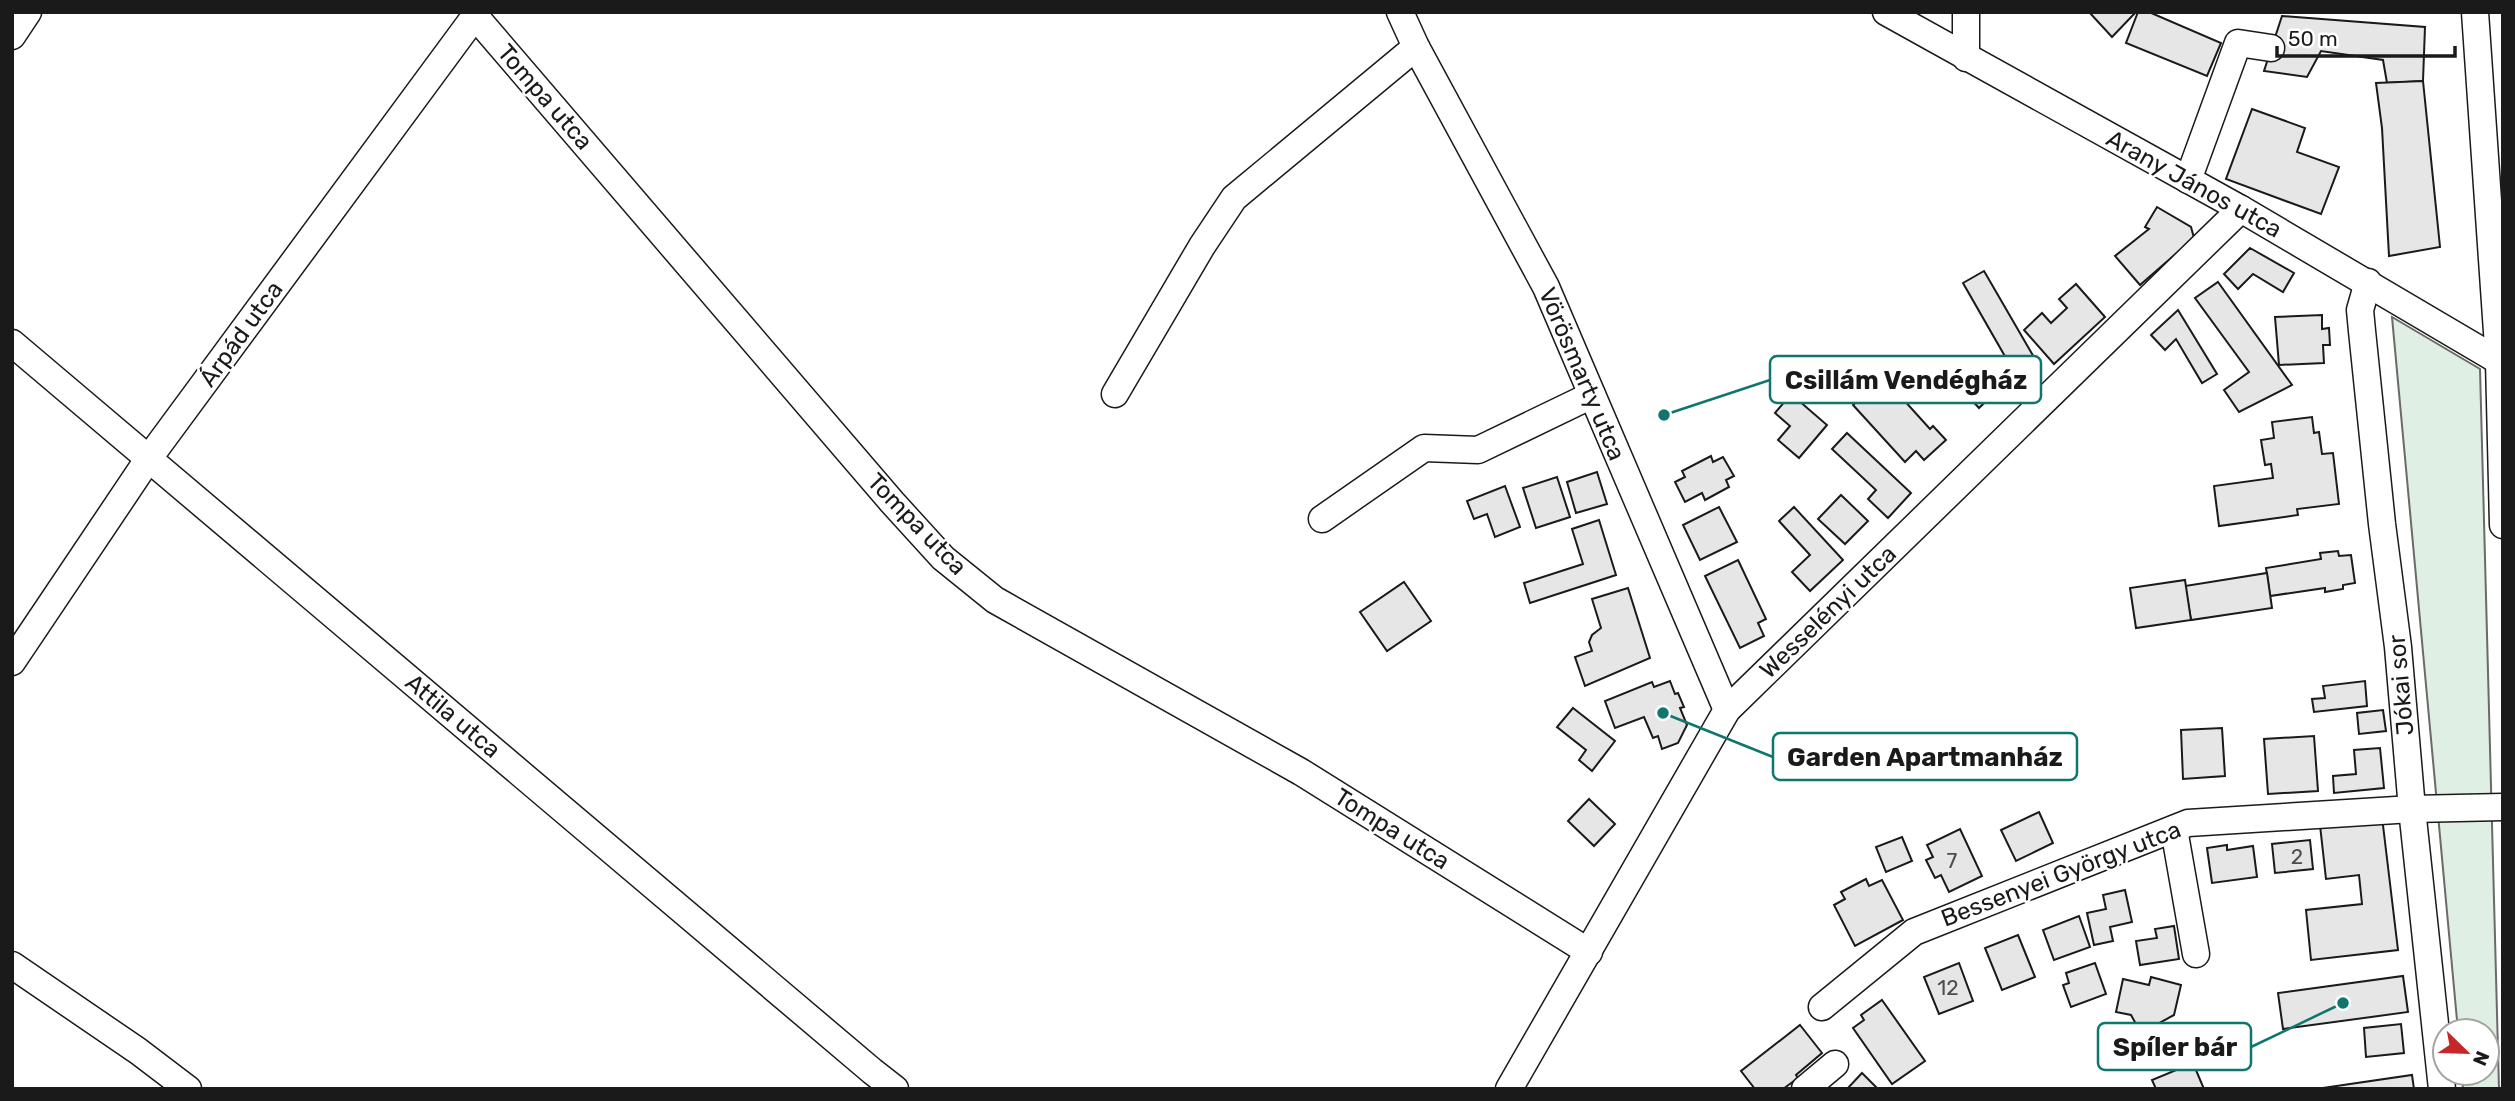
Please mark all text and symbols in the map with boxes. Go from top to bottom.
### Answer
scale bar [2277,14,2456,58]
text: 50 m [2288,26,2338,51]
street label: Tompa utca [492,39,598,155]
street label: Arany János utca [2101,124,2287,244]
street label: Árpád utca [193,276,289,392]
street label: Vörösmarty utca [1533,283,1631,465]
callout: Csillám Vendégház [1770,356,2041,403]
text: Csillám Vendégház [1785,365,2027,396]
street label: Tompa utca [862,467,972,581]
street label: Wesselényi utca [1754,540,1902,684]
street label: Jókai sor [2383,633,2419,737]
street label: Attila utca [400,668,506,764]
callout: Garden Apartmanház [1773,733,2077,780]
text: Garden Apartmanház [1787,742,2063,773]
street label: Tompa utca [1329,783,1455,875]
street label: Bessenyei György utca [1937,815,2185,933]
house number: 2 [2291,844,2303,869]
house number: 7 [1947,848,1958,873]
house number: 12 [1937,975,1959,1000]
north arrow [2431,1017,2501,1087]
callout: Spíler bár [2098,1023,2251,1070]
text: Spíler bár [2113,1032,2238,1063]
text: N [2468,1048,2494,1069]

